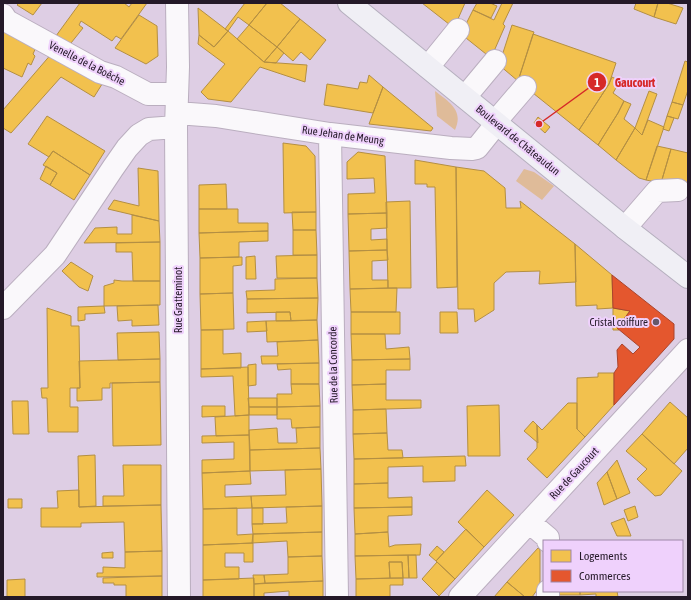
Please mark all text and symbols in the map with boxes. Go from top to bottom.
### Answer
street label: Venelle de la Boêche [47,39,127,87]
callout: Gaucourt [587,70,664,94]
text: 1 [594,76,600,90]
text: Gaucourt [615,76,656,90]
street label: Boulevard de Châteaudun [474,102,562,178]
street label: Rue Jehan de Meung [301,123,385,147]
street label: Rue Gratteminot [172,267,184,333]
place label: Cristal coiffure [589,316,648,328]
marker: Cristal coiffure [651,317,661,327]
street label: Rue de la Concorde [326,327,340,403]
street label: Rue de Gaucourt [547,445,601,501]
legend [543,540,683,592]
text: Logements [579,549,627,563]
text: Commerces [579,569,630,583]

